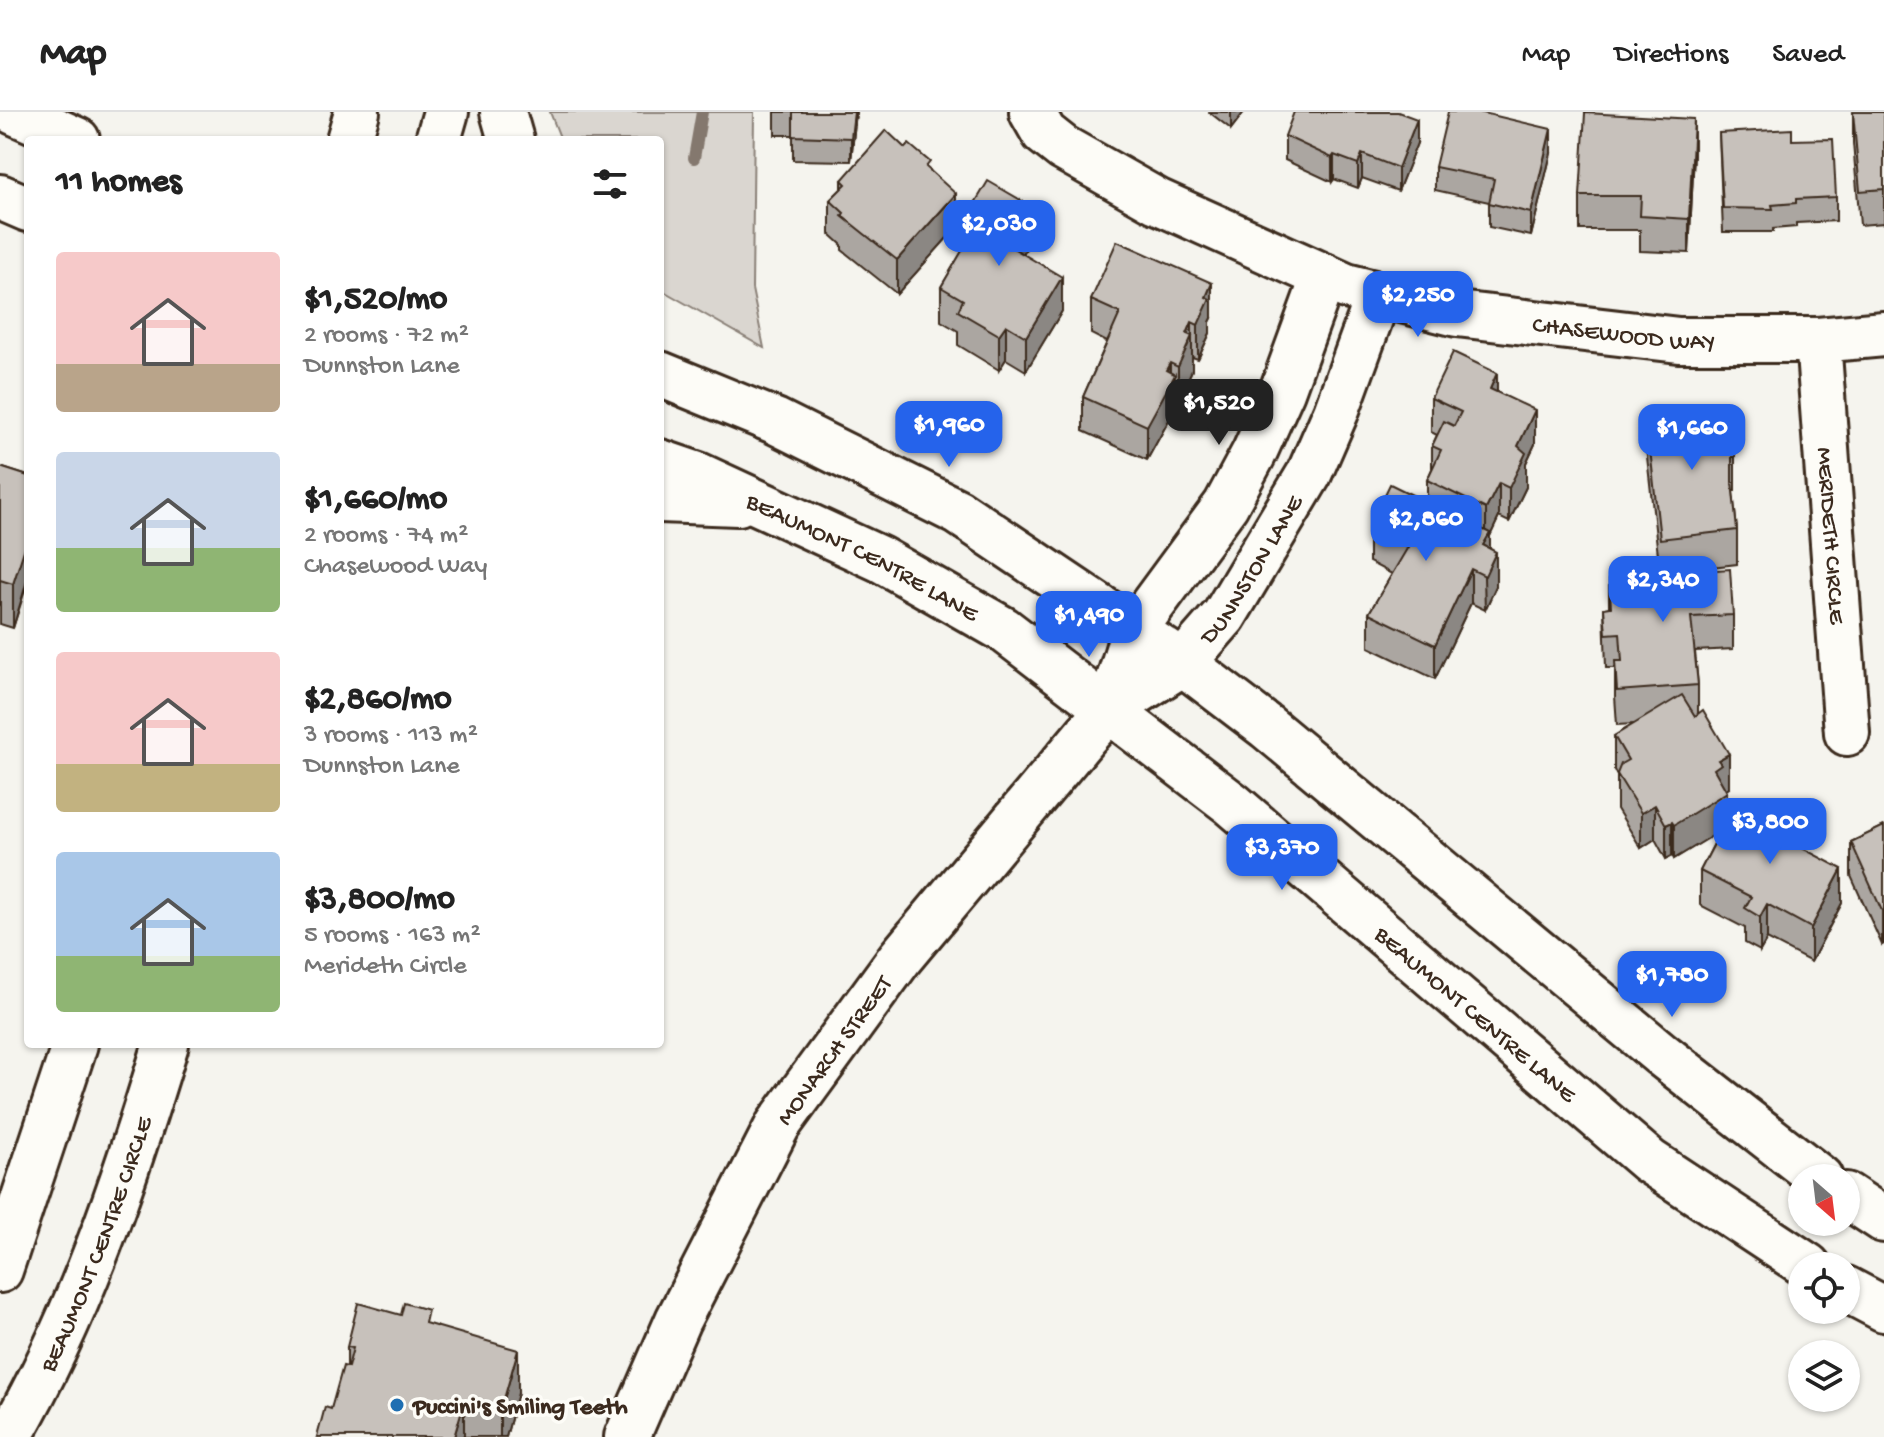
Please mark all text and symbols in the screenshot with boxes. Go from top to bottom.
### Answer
text: Map [40,33,106,77]
text: Map [1522,39,1570,72]
text: Directions [1614,39,1728,72]
text: Saved [1772,39,1844,72]
icon: filters [588,162,632,206]
text: 11 homes [56,164,182,204]
pin: $2,030 [934,200,1064,268]
text: $2,030 [961,210,1037,241]
pin: $2,250 [1353,271,1483,339]
text: $1,520/mo [304,281,448,321]
text: $2,250 [1381,281,1455,312]
icon: home [120,284,216,380]
street label: CHASEWOOD WAY [1531,312,1715,358]
text: 2 rooms · 72 m² [304,321,469,352]
text: Dunnston Lane [304,352,460,383]
pin: $1,520 [1154,379,1284,447]
text: $1,520 [1183,389,1255,420]
pin: $1,960 [884,401,1014,469]
pin: $1,660 [1627,404,1757,472]
text: $1,960 [913,411,985,442]
text: $1,660 [1656,414,1728,445]
street label: MERIDETH CIRCLE [1808,446,1850,626]
text: $1,660/mo [304,481,447,521]
icon: home [120,484,216,580]
street label: BEAUMONT CENTRE LANE [740,488,983,630]
street label: DUNNSTON LANE [1194,490,1312,653]
pin: $2,860 [1361,495,1491,563]
text: $2,860 [1389,505,1463,536]
text: 2 rooms · 74 m² [304,521,468,552]
text: Chasewood Way [304,552,487,583]
pin: $2,340 [1598,556,1728,624]
text: $2,340 [1626,566,1700,597]
pin: $1,490 [1024,591,1154,659]
text: $1,490 [1054,601,1124,632]
text: $2,860/mo [304,681,452,721]
icon: home [120,684,216,780]
text: 3 rooms · 113 m² [304,721,478,752]
text: Dunnston Lane [304,752,460,783]
pin: $3,800 [1705,798,1835,866]
text: $3,800 [1731,808,1809,839]
pin: $3,370 [1217,824,1347,892]
text: $3,370 [1244,834,1320,865]
text: $3,800/mo [304,881,455,921]
icon: home [120,884,216,980]
text: 5 rooms · 163 m² [304,921,481,952]
street label: BEAUMONT CENTRE LANE [1366,921,1582,1111]
pin: $1,780 [1607,951,1737,1019]
text: Merideth Circle [304,952,467,983]
text: $1,780 [1636,961,1708,992]
street label: MONARCH STREET [772,970,901,1132]
street label: BEAUMONT CENTRE CIRCLE [35,1113,161,1378]
north arrow [1788,1164,1860,1236]
map controls [1788,1164,1860,1412]
button: locate [1788,1252,1860,1324]
button: layers [1788,1340,1860,1412]
place label: Puccini's Smiling Teeth [411,1394,628,1423]
marker: Puccini's Smiling Teeth [388,1396,406,1414]

